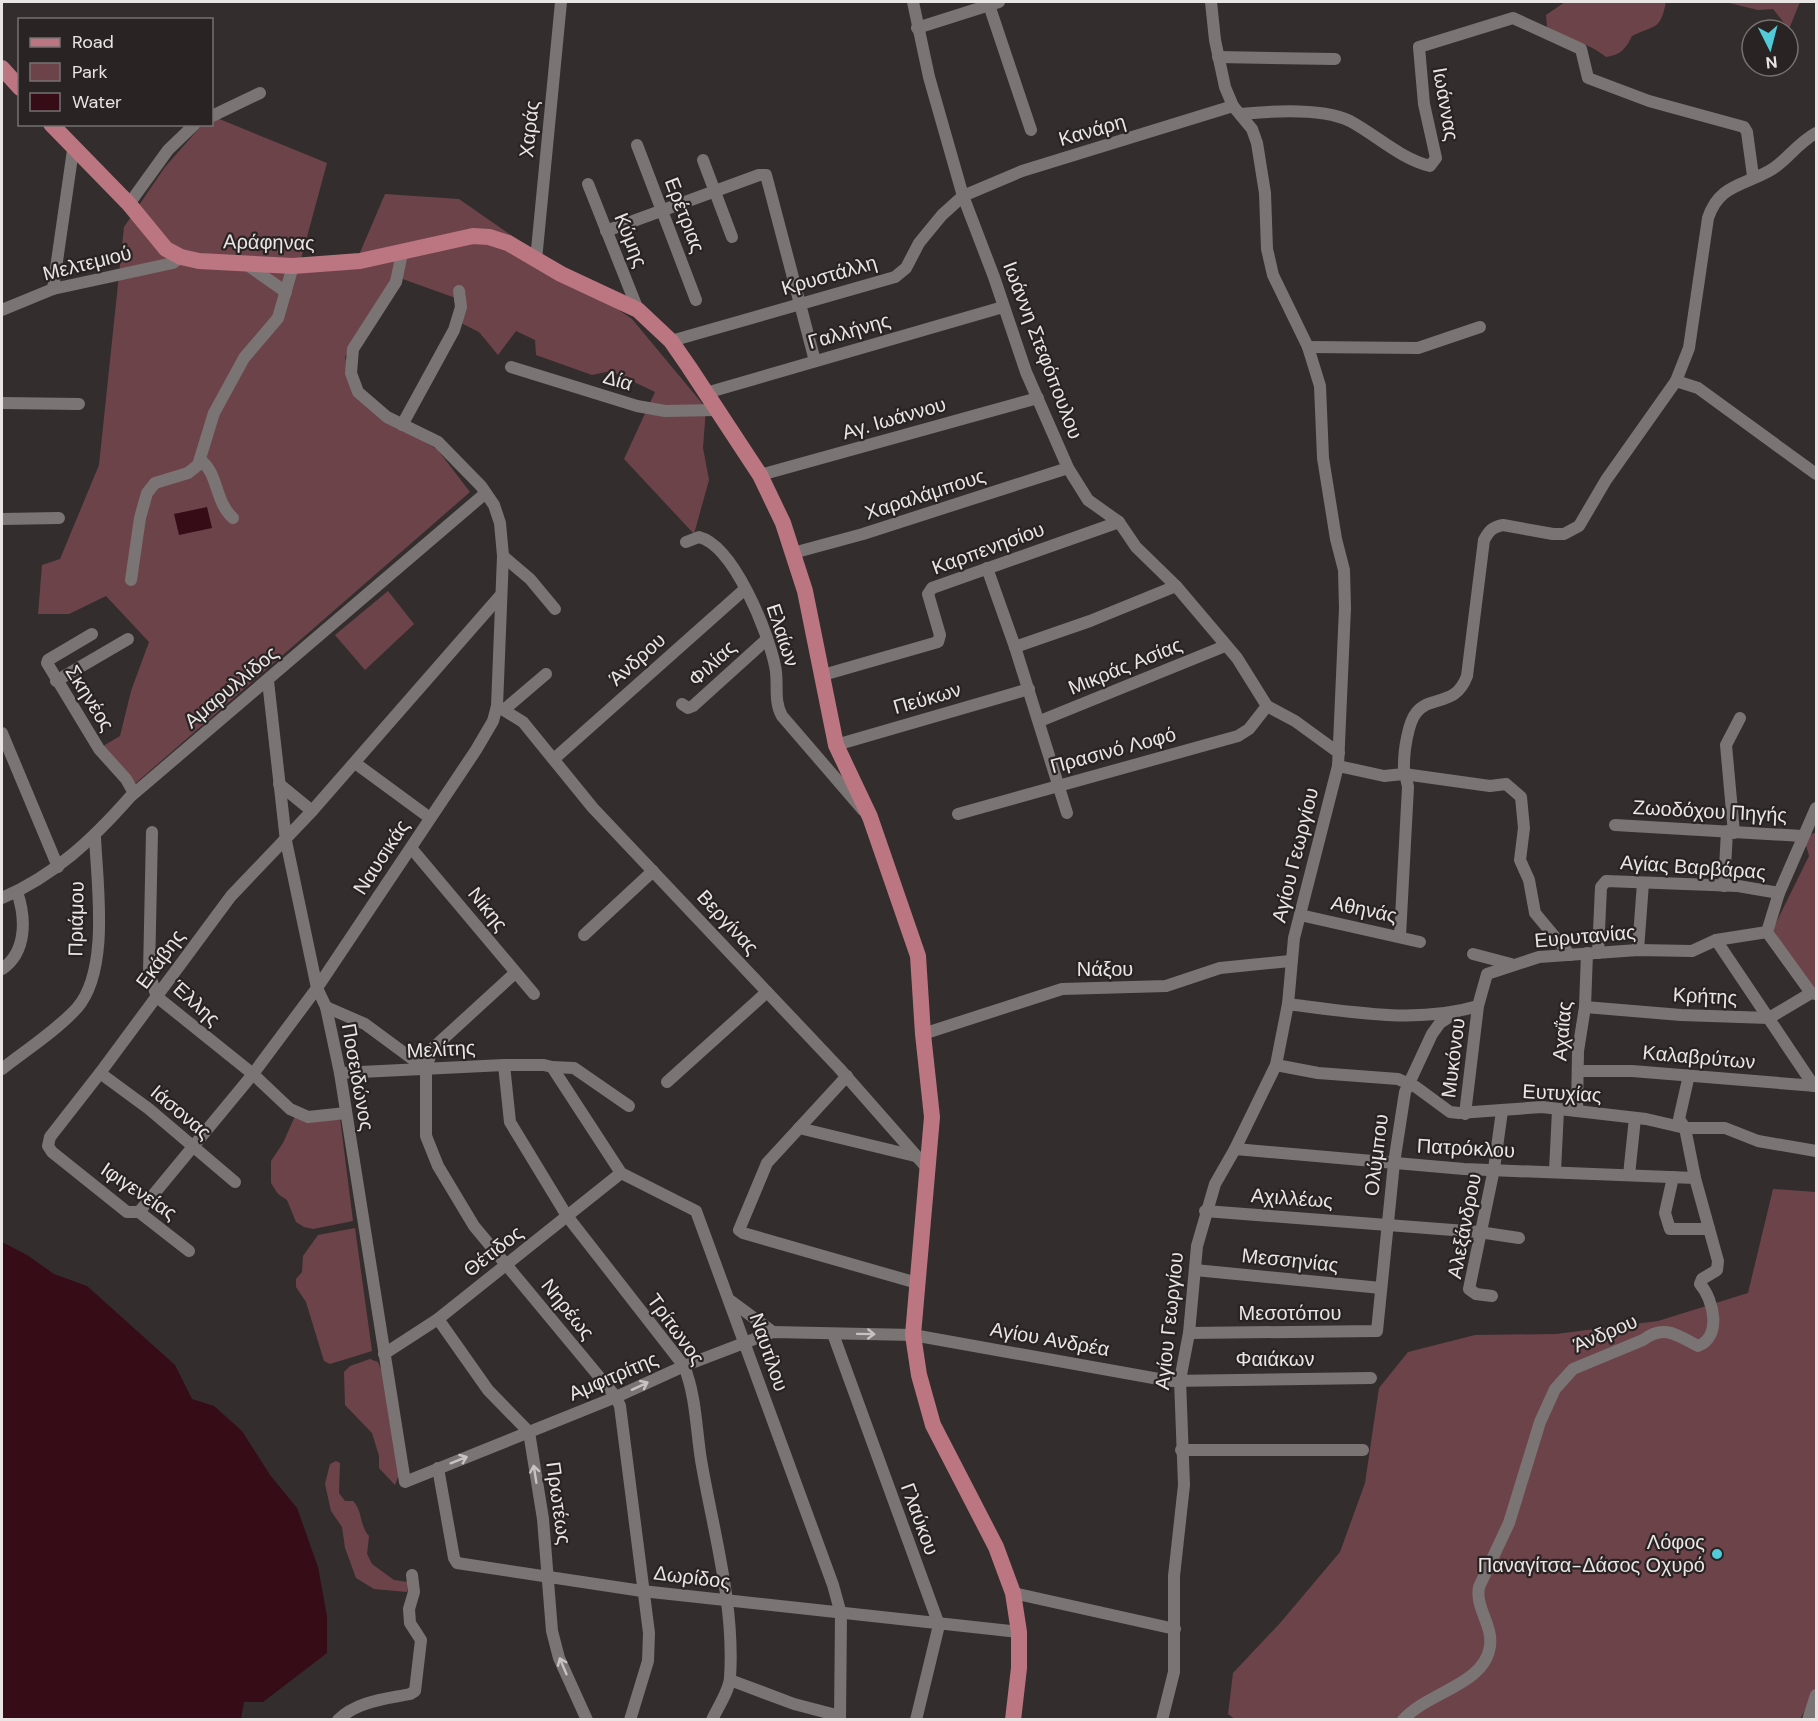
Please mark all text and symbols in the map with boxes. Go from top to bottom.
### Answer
legend [18,18,213,126]
north arrow [1740,18,1800,78]
text: Road [72,30,114,54]
text: N [1765,51,1778,73]
text: Park [72,60,108,84]
street label: Ιωάννας [1427,65,1465,143]
text: Water [72,90,122,114]
street label: Χαράς [513,99,545,159]
street label: Κανάρη [1055,108,1129,152]
street label: Ερέτριας [659,174,711,257]
street label: Κύμης [608,209,654,271]
street label: Αράφηνας [223,228,315,256]
street label: Μελτεμιού [40,239,134,287]
street label: Κρυστάλλη [778,249,880,301]
street label: Ιωάννη Στεφόπουλου [997,257,1089,443]
street label: Γαλλήνης [805,307,894,355]
street label: Δία [600,363,636,397]
street label: Αγ. Ιωάννου [839,391,949,445]
street label: Χαραλάμπους [861,462,989,526]
street label: Καρπενησίου [928,516,1048,580]
street label: Ελαίων [761,600,805,670]
street label: Άνδρου [603,627,671,691]
street label: Μικράς Ασίας [1064,631,1186,701]
street label: Φιλίας [683,634,742,692]
street label: Αμαρυλλίδος [179,640,284,734]
street label: Σκηνέος [60,660,121,736]
street label: Πεύκων [890,676,964,720]
street label: Πρασινό Λοφό [1047,721,1179,779]
street label: Αγίου Γεωργίου [1266,785,1324,925]
street label: Ζωοδόχου Πηγής [1632,794,1788,828]
street label: Ναυσικάς [347,814,415,900]
street label: Αγίας Βαρβάρας [1619,849,1767,885]
street label: Πριάμου [62,881,90,957]
street label: Νίκης [462,882,514,937]
street label: Βεργίνας [691,884,765,960]
street label: Αθηνάς [1329,889,1400,929]
street label: Ευρυτανίας [1533,919,1637,953]
street label: Εκάβης [130,924,190,994]
street label: Νάξου [1077,956,1133,982]
street label: Έλλης [166,974,226,1032]
street label: Κρήτης [1672,981,1738,1011]
street label: Αχαΐας [1546,1000,1578,1062]
street label: Μυκόνου [1435,1016,1471,1100]
street label: Ποσειδώνος [336,1021,380,1133]
street label: Μελίτης [406,1034,476,1064]
street label: Καλαβρύτων [1642,1039,1756,1075]
street label: Ευτυχίας [1522,1078,1603,1108]
street label: Ιάσονας [145,1079,217,1145]
street label: Ολύμπου [1358,1112,1394,1198]
street label: Πατρόκλου [1416,1132,1516,1164]
street label: Ιφιγενείας [96,1156,182,1226]
street label: Αλεξάνδρου [1441,1171,1487,1281]
street label: Αχιλλέως [1250,1182,1334,1214]
street label: Θέτιδος [458,1219,528,1282]
street label: Μεσσηνίας [1240,1242,1340,1278]
street label: Αγίου Γεωργίου [1149,1251,1189,1391]
street label: Νηρέως [536,1273,601,1345]
street label: Τρίτωνος [641,1288,711,1370]
street label: Μεσοτόπου [1239,1300,1341,1326]
street label: Άνδρου [1569,1308,1641,1358]
street label: Ναυτίλου [744,1309,794,1395]
street label: Αγίου Ανδρέα [988,1316,1112,1362]
one-way arrow [855,1329,875,1340]
street label: Αμφιτρίτης [564,1345,662,1406]
street label: Φαιάκων [1236,1346,1314,1372]
one-way arrow [630,1380,648,1392]
one-way arrow [449,1454,468,1465]
street label: Πρωτέως [540,1460,578,1546]
one-way arrow [530,1465,541,1484]
street label: Γλαύκου [895,1479,945,1559]
place label: Λόφος Παναγίτσα-Δάσος Οχυρό [1478,1529,1705,1578]
marker: Λόφος Παναγίτσα-Δάσος Οχυρό [1710,1547,1724,1561]
street label: Δωρίδος [652,1559,732,1595]
one-way arrow [557,1658,568,1676]

